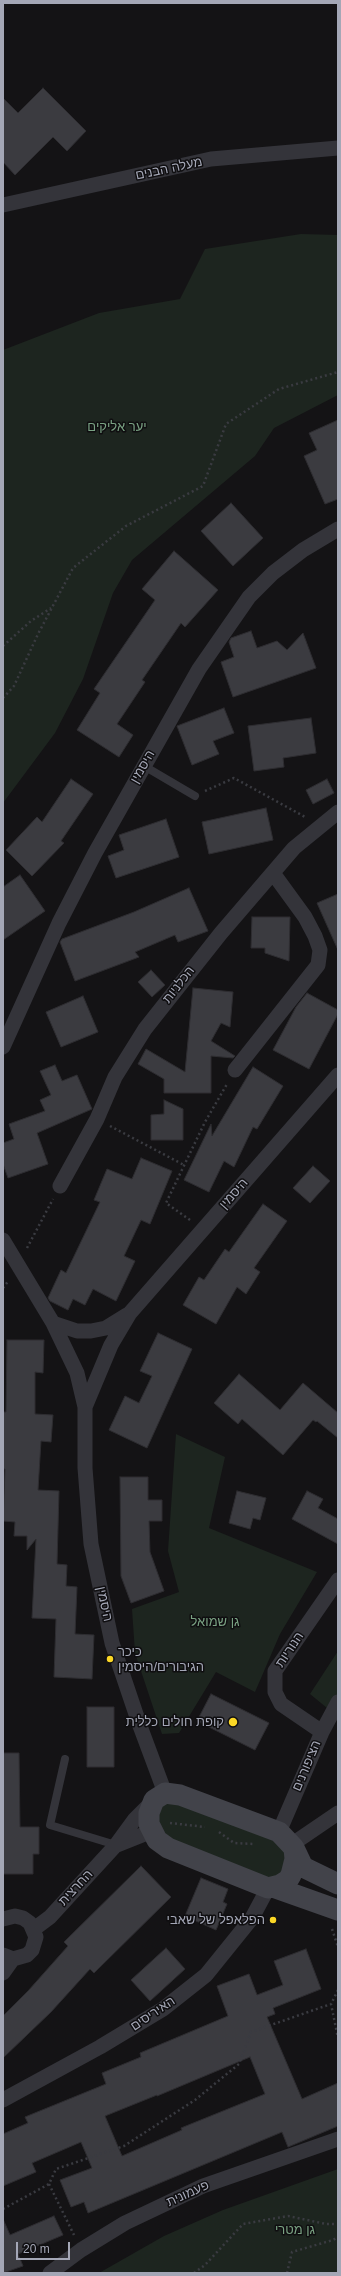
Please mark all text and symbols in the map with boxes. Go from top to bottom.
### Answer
street label: מעלה הבנים [134,154,204,184]
park label: יער אליקים [87,419,147,435]
street label: היסמין [127,748,159,786]
street label: הכלניות [160,963,198,1007]
street label: היסמין [216,1176,252,1212]
street label: היסמין [93,1585,115,1623]
park label: גן שמואל [190,1614,240,1630]
street label: הנוריות [273,1629,307,1671]
place label: כיכר הגיבורים/היסמין [118,1644,204,1675]
marker: כיכר הגיבורים/היסמין [105,1654,115,1664]
place label: קופת חולים כללית [126,1714,224,1730]
marker: קופת חולים כללית [227,1716,239,1728]
street label: הציפורנים [289,1738,325,1794]
street label: החרצית [56,1867,96,1909]
place label: הפלאפל של שאבי [167,1912,265,1928]
marker: הפלאפל של שאבי [268,1915,278,1925]
street label: האיריסים [128,1993,178,2035]
street label: פעמונית [164,2178,212,2210]
park label: גן מטרי [275,2222,315,2238]
scale bar [18,2234,72,2260]
text: 20 m [23,2242,50,2256]

